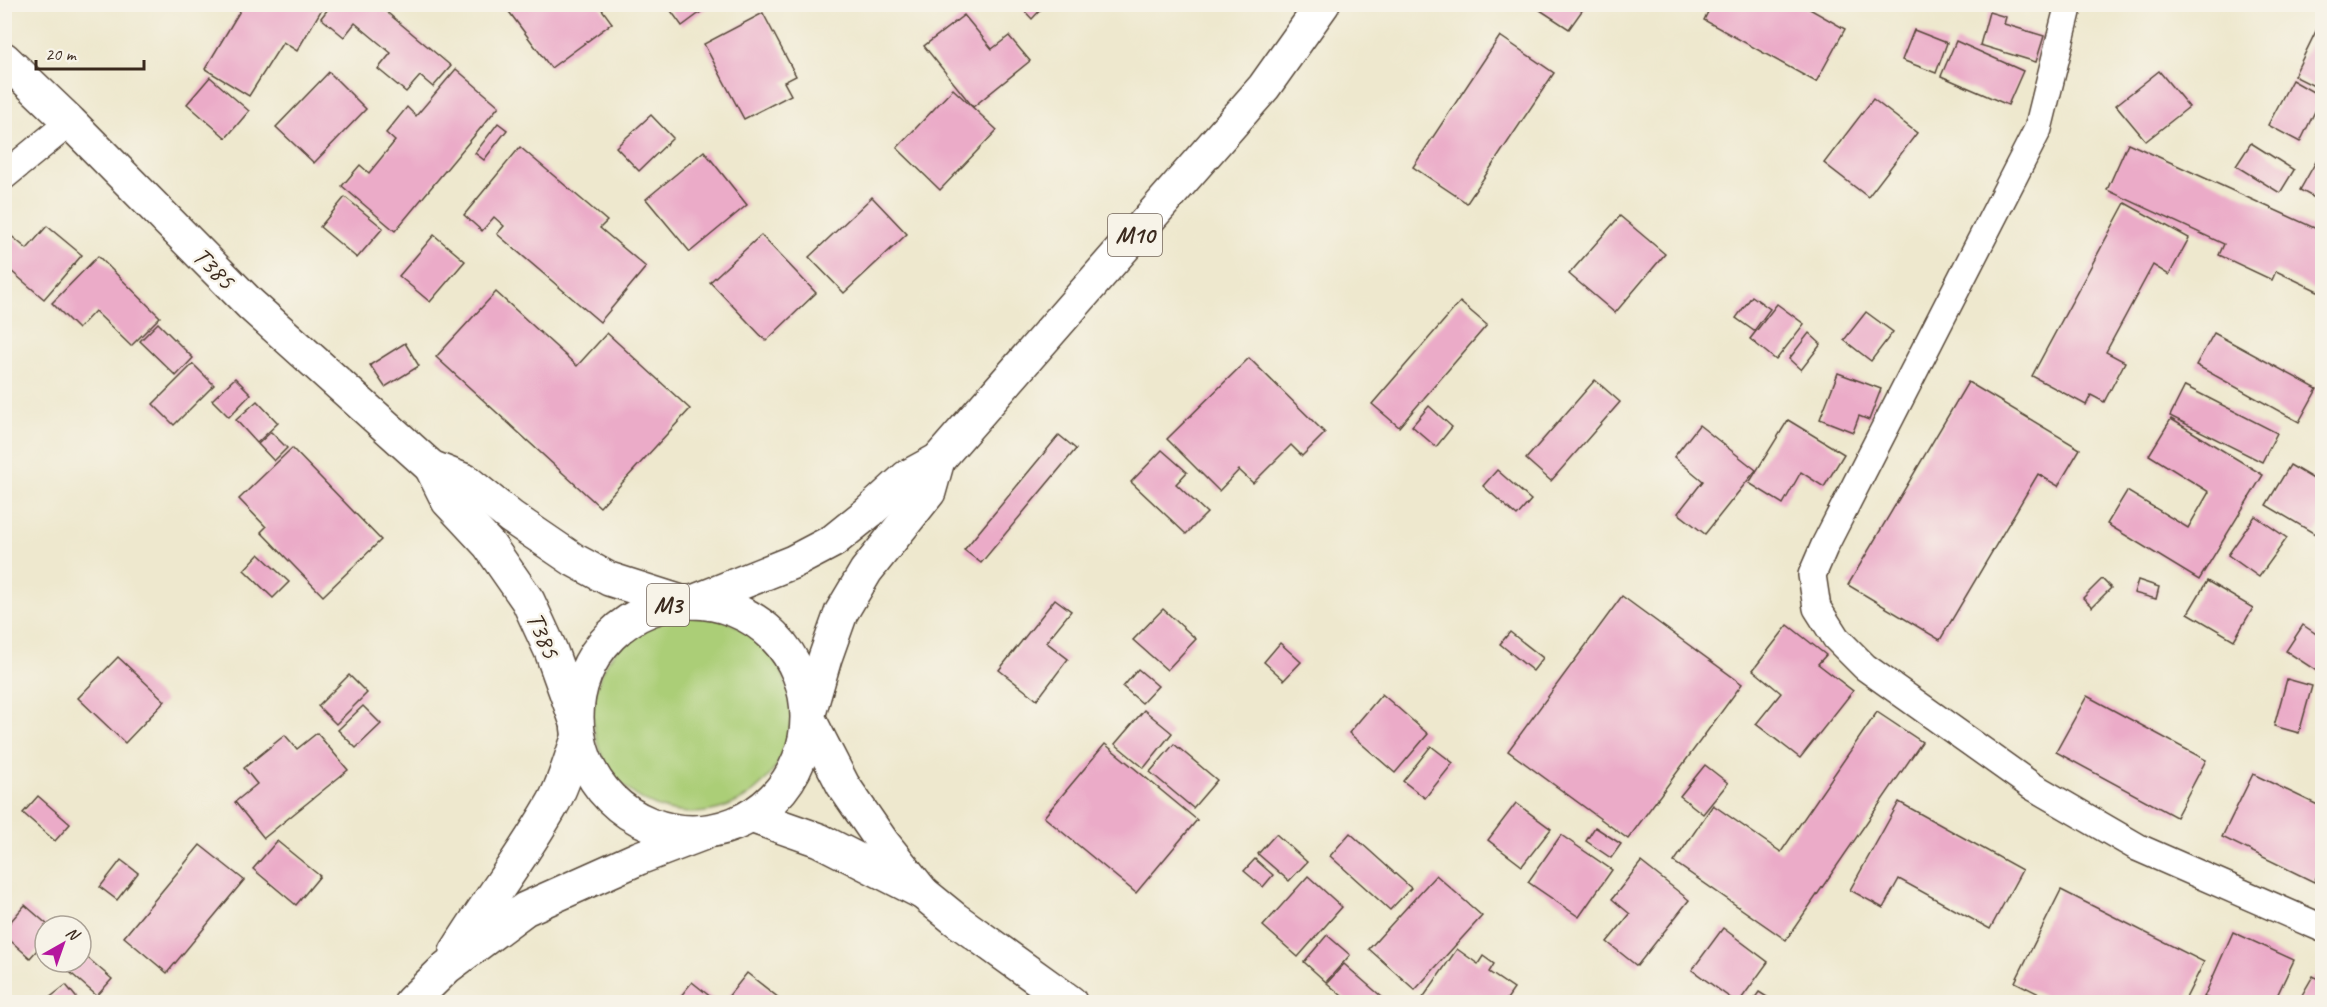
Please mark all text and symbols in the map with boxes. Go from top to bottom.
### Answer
scale bar [36,33,144,71]
text: 20 m [45,43,78,65]
road number: M10 [1108,214,1162,256]
street label: T385 [186,240,243,297]
road number: M3 [647,584,689,626]
street label: T385 [518,607,568,664]
north arrow [33,914,93,974]
text: N [62,922,85,946]

